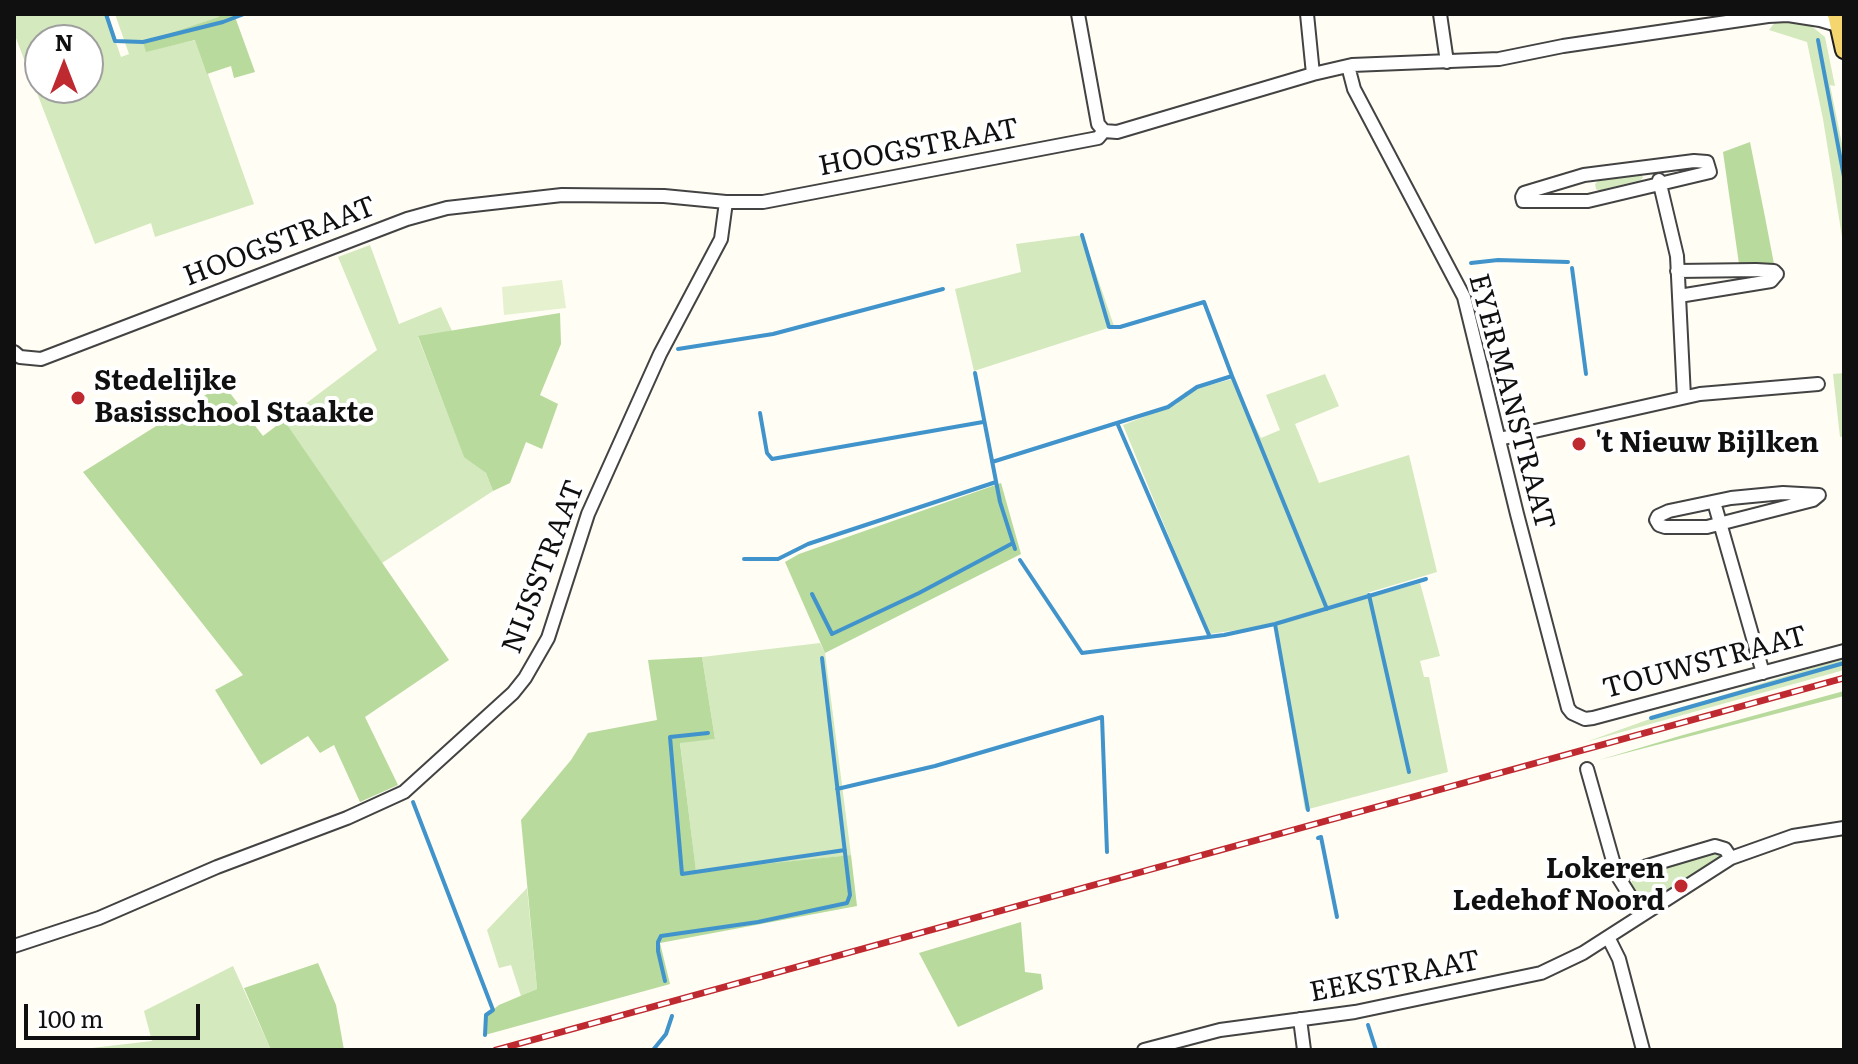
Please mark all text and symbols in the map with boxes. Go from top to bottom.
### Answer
north arrow [24,24,104,104]
text: N [55,25,73,58]
street label: HOOGSTRAAT [816,112,1022,184]
street label: HOOGSTRAAT [179,190,381,294]
street label: EYERMANSTRAAT [1461,270,1561,534]
place label: Stedelijke Basisschool Staakte [94,365,374,431]
marker: Stedelijke Basisschool Staakte [69,389,87,407]
place label: 't Nieuw Bijlken [1595,427,1819,461]
marker: 't Nieuw Bijlken [1570,435,1588,453]
street label: NIJSSTRAAT [496,476,592,658]
street label: TOUWSTRAAT [1599,620,1811,706]
place label: Lokeren Ledehof Noord [1452,853,1665,919]
marker: Lokeren Ledehof Noord [1672,877,1690,895]
street label: EEKSTRAAT [1307,944,1483,1010]
scale bar [28,988,204,1038]
text: 100 m [38,1000,104,1035]

